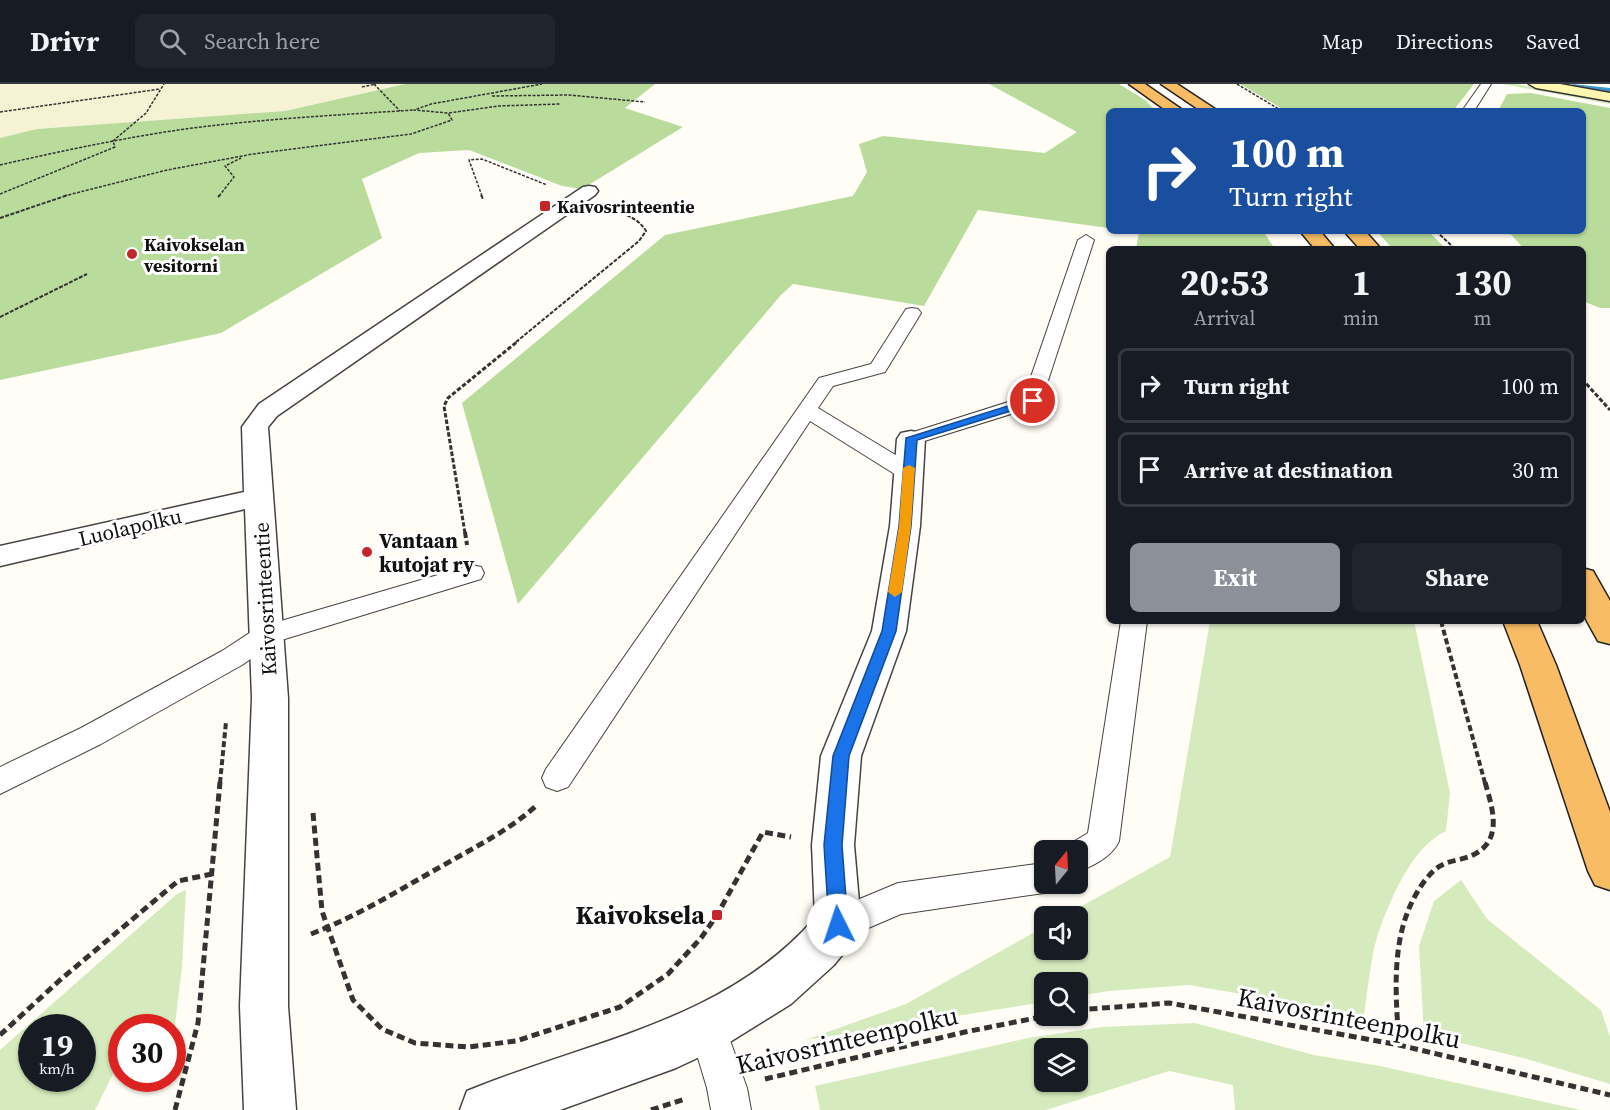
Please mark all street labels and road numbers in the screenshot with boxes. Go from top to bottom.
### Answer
street label: Luolapolku [75,501,185,553]
street label: Kaivosrinteentie [246,522,284,676]
street label: Kaivosrinteenpolku [1234,979,1464,1057]
street label: Kaivosrinteenpolku [732,997,962,1083]

